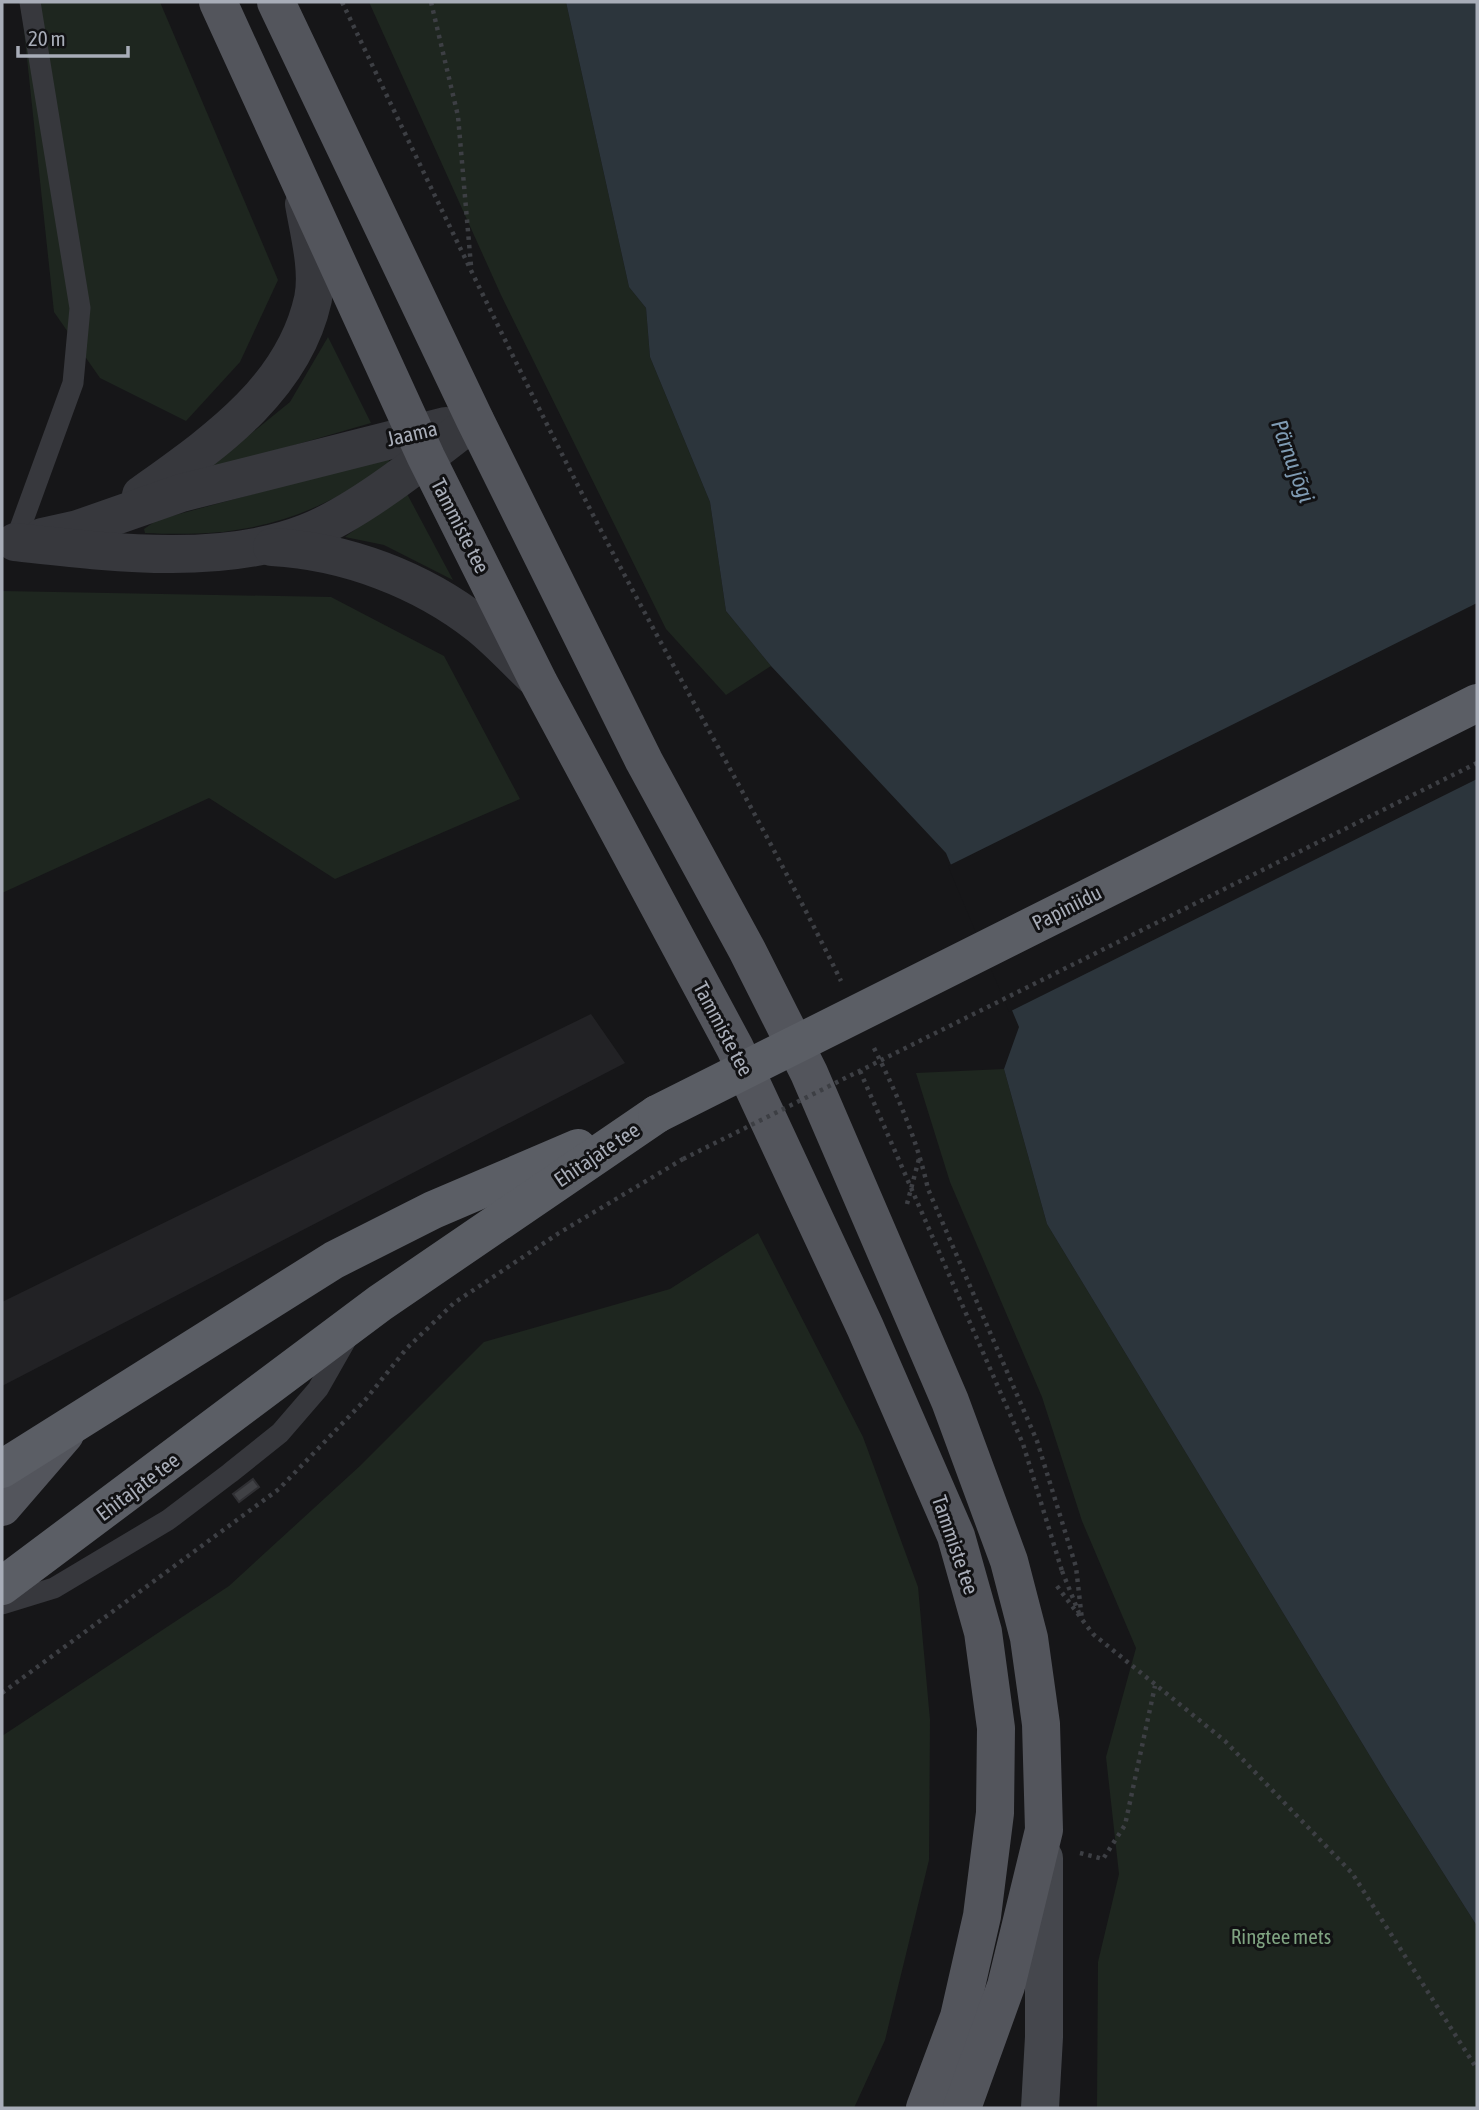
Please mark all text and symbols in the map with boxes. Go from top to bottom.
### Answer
scale bar [18,14,128,58]
text: 20 m [28,26,66,50]
street label: Jaama [384,416,439,450]
water label: Pärnu jõgi [1266,416,1320,506]
street label: Tammiste tee [427,474,495,577]
street label: Papiniidu [1028,880,1105,935]
street label: Tammiste tee [689,977,759,1080]
street label: Ehitajate tee [549,1117,644,1191]
street label: Ehitajate tee [91,1447,184,1525]
street label: Tammiste tee [928,1492,984,1597]
park label: Ringtee mets [1231,1924,1331,1948]

